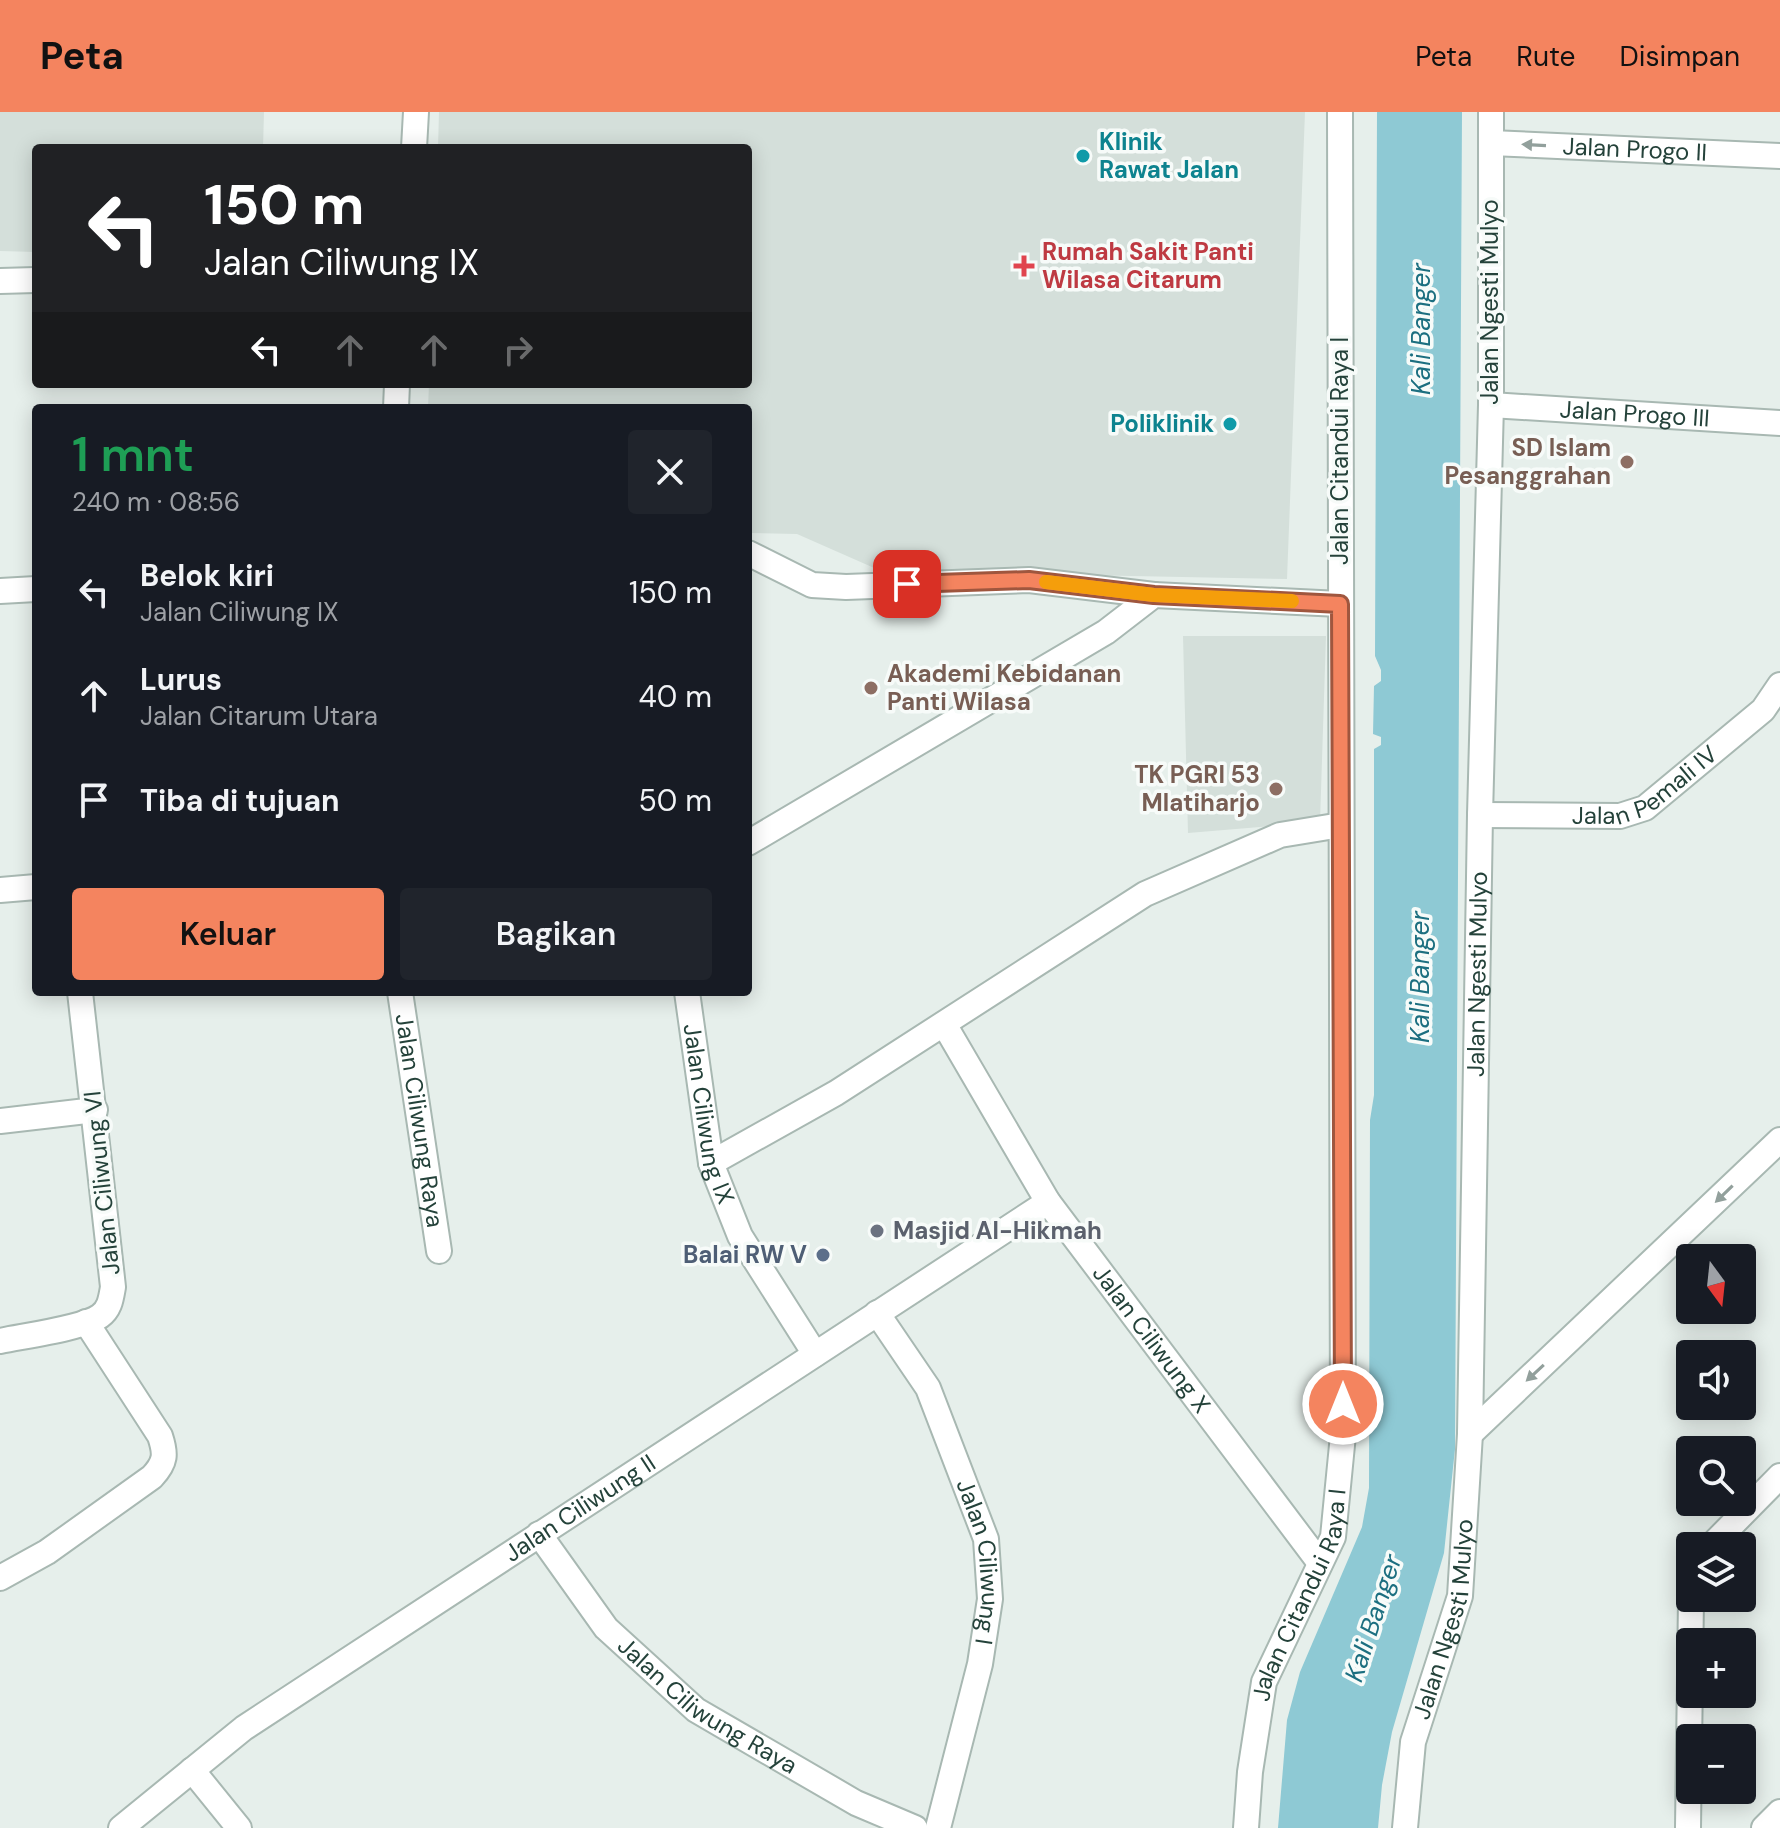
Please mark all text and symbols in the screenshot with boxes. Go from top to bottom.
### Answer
text: Peta [40,31,124,81]
text: Peta [1415,38,1472,75]
text: Rute [1516,38,1575,75]
text: Disimpan [1619,38,1740,75]
place label: Klinik Rawat Jalan [1099,126,1239,185]
street label: Jalan Progo II [1562,130,1708,168]
one-way arrow [1521,139,1546,152]
marker: Klinik Rawat Jalan [1074,147,1092,165]
text: 150 m [204,168,365,241]
icon: left [72,176,176,280]
street label: Jalan Ngesti Mulyo [1474,199,1505,405]
place label: Rumah Sakit Panti Wilasa Citarum [1042,236,1254,295]
text: Jalan Ciliwung IX [204,239,479,286]
marker: Rumah Sakit Panti Wilasa Citarum [1013,255,1035,277]
water label: Kali Banger [1404,262,1438,395]
icon: left [244,328,288,372]
icon: ahead [328,328,372,372]
icon: ahead [412,328,456,372]
icon: right [496,328,540,372]
street label: Jalan Citandui Raya I [1324,337,1355,565]
street label: Jalan Progo III [1559,393,1711,434]
place label: Poliklinik [1110,408,1214,439]
marker: Poliklinik [1221,415,1239,433]
text: 1 mnt [72,423,194,486]
button: close [628,430,712,514]
place label: SD Islam Pesanggrahan [1445,432,1611,491]
marker: SD Islam Pesanggrahan [1618,453,1636,471]
text: 240 m · 08:56 [72,485,240,519]
pin [873,550,941,618]
text: Belok kiri [140,556,274,595]
icon: arrive [885,562,929,606]
icon: left [72,570,116,614]
text: 150 m [629,573,712,612]
text: Jalan Ciliwung IX [140,595,339,629]
place label: Akademi Kebidanan Panti Wilasa [887,658,1121,717]
text: Lurus [140,660,222,699]
icon: ahead [72,674,116,718]
text: 40 m [639,677,712,716]
marker: Akademi Kebidanan Panti Wilasa [862,679,880,697]
text: Jalan Citarum Utara [140,699,378,733]
street label: Jalan Pemali IV [1572,738,1724,832]
place label: TK PGRI 53 Mlatiharjo [1134,759,1260,818]
icon: arrive [72,778,116,822]
marker: TK PGRI 53 Mlatiharjo [1267,780,1285,798]
text: Tiba di tujuan [140,781,340,820]
text: 50 m [638,781,712,820]
street label: Jalan Ngesti Mulyo [1460,871,1494,1077]
button: Keluar [72,888,384,980]
button: Bagikan [400,888,712,980]
water label: Kali Banger [1403,910,1437,1043]
street label: Jalan Ciliwung Raya [388,1011,451,1229]
street label: Jalan Ciliwung IX [677,1022,742,1209]
street label: Jalan Ciliwung VI [76,1089,127,1277]
one-way arrow [1715,1184,1734,1203]
place label: Masjid Al-Hikmah [893,1215,1102,1246]
marker: Masjid Al-Hikmah [868,1222,886,1240]
place label: Balai RW V [683,1239,807,1270]
north arrow [1676,1244,1756,1324]
map controls [1676,1244,1756,1804]
marker: Balai RW V [814,1246,832,1264]
street label: Jalan Ciliwung X [1086,1259,1218,1419]
button: sound [1676,1340,1756,1420]
position arrow [1301,1362,1385,1446]
one-way arrow [1526,1363,1545,1381]
button: search [1676,1436,1756,1516]
street label: Jalan Ciliwung II [498,1447,661,1569]
street label: Jalan Ciliwung I [949,1474,1006,1647]
street label: Jalan Citandui Raya I [1245,1487,1353,1703]
street label: Jalan Ngesti Mulyo [1405,1518,1480,1723]
button: layers [1676,1532,1756,1612]
water label: Kali Banger [1336,1549,1410,1686]
button: + [1676,1628,1756,1708]
street label: Jalan Ciliwung Raya [611,1630,803,1781]
button: − [1676,1724,1756,1804]

